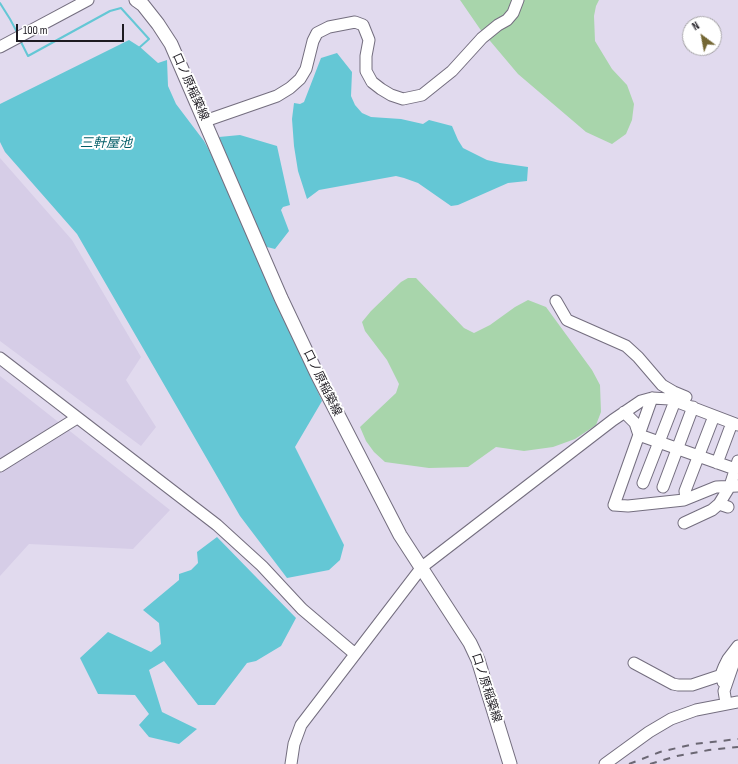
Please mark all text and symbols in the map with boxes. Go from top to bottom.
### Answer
scale bar [18,16,126,42]
north arrow [682,16,722,56]
text: N [690,19,702,33]
text: 100 m [23,23,48,38]
street label: 口ノ原稲築線 [169,51,211,123]
water label: 三軒屋池 [80,136,132,152]
street label: 口ノ原稲築線 [300,347,344,419]
street label: 口ノ原稲築線 [468,652,504,724]

